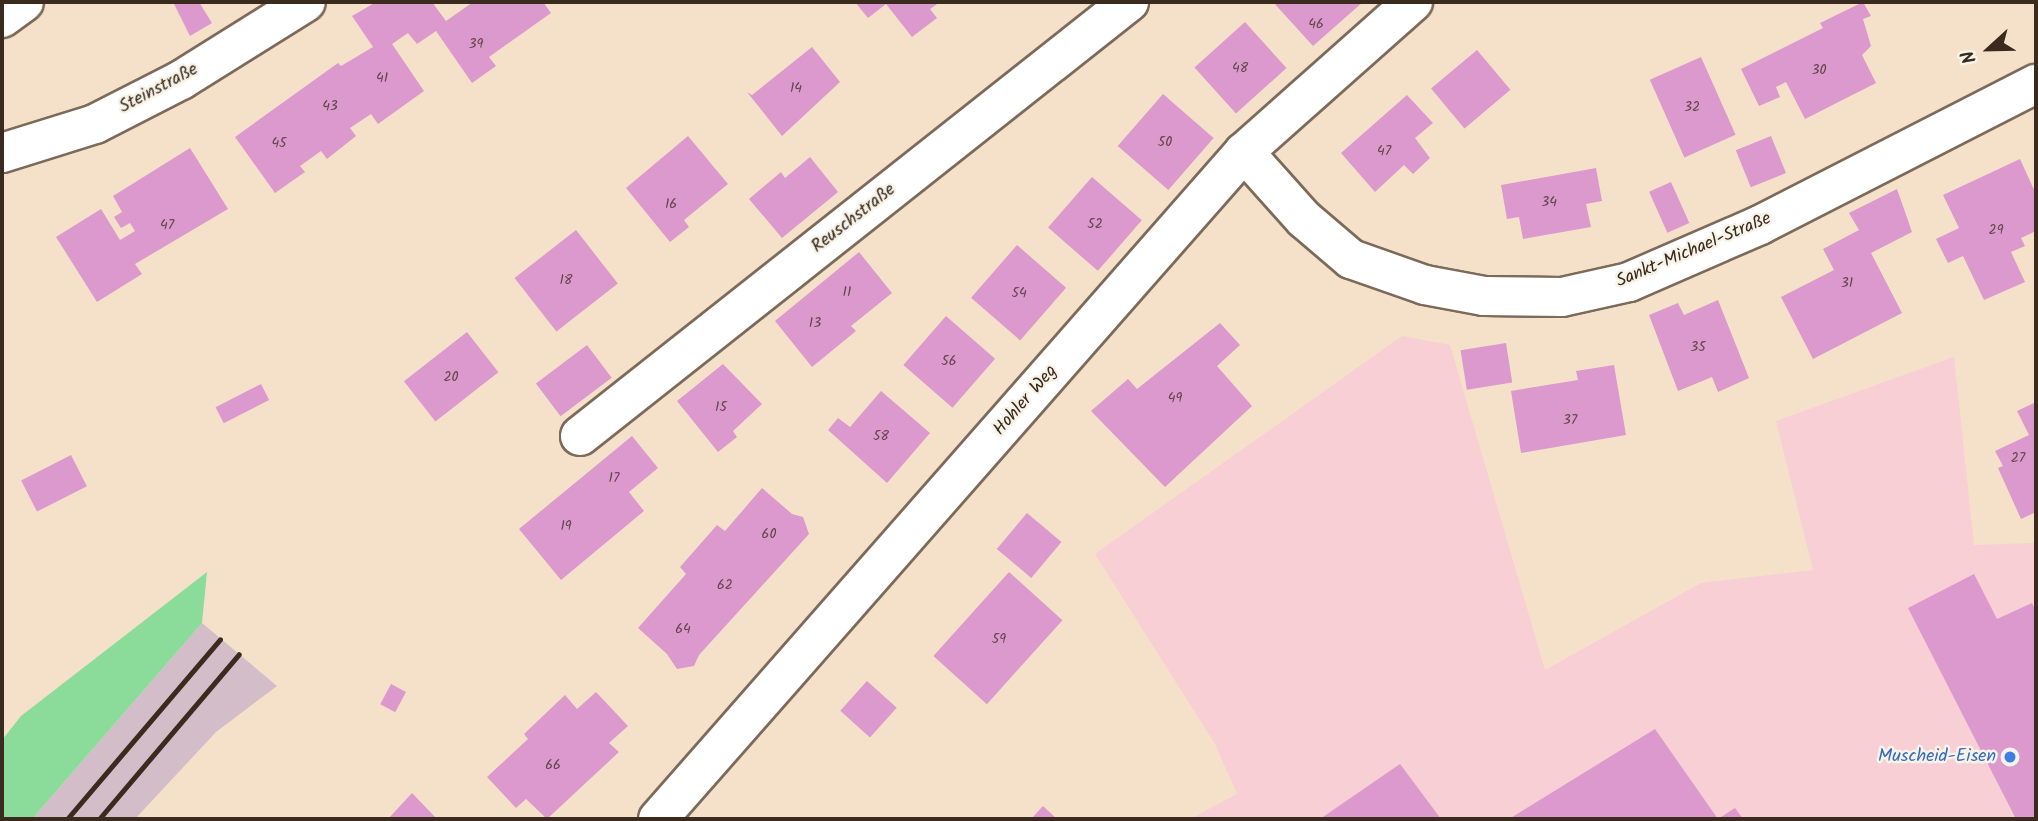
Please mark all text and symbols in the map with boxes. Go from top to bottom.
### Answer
north arrow [1954,14,2024,84]
house number: 46 [1308,16,1324,32]
house number: 39 [469,36,483,52]
text: N [1953,46,1986,68]
street label: Steinstraße [116,59,202,119]
house number: 48 [1232,60,1248,76]
house number: 30 [1812,62,1826,78]
house number: 41 [376,70,388,86]
house number: 14 [790,80,802,96]
house number: 43 [322,98,338,114]
house number: 32 [1684,99,1700,115]
house number: 50 [1158,134,1172,150]
house number: 45 [271,135,287,151]
house number: 47 [1377,143,1391,159]
street label: Reuschstraße [808,180,900,258]
house number: 34 [1541,194,1557,210]
house number: 16 [665,196,677,212]
street label: Sankt-Michael-Straße [1613,209,1775,293]
house number: 52 [1087,216,1103,232]
house number: 47 [160,217,174,233]
house number: 29 [1989,222,2003,238]
house number: 18 [560,272,572,288]
house number: 31 [1841,275,1853,291]
house number: 11 [843,284,851,300]
house number: 54 [1011,285,1027,301]
house number: 13 [809,315,821,331]
house number: 35 [1690,339,1706,355]
house number: 56 [941,353,957,369]
street label: Hohler Weg [990,361,1062,441]
house number: 20 [443,369,459,385]
house number: 49 [1168,390,1182,406]
house number: 15 [715,399,727,415]
house number: 37 [1563,412,1577,428]
house number: 58 [873,428,889,444]
house number: 27 [2011,450,2025,466]
house number: 17 [609,470,619,486]
house number: 19 [560,518,572,534]
house number: 60 [762,526,776,542]
house number: 62 [717,577,733,593]
house number: 64 [675,621,691,637]
house number: 59 [992,631,1006,647]
place label: Muscheid-Eisen [1878,746,1996,768]
marker: Muscheid-Eisen [2002,749,2018,765]
house number: 66 [545,757,561,773]

